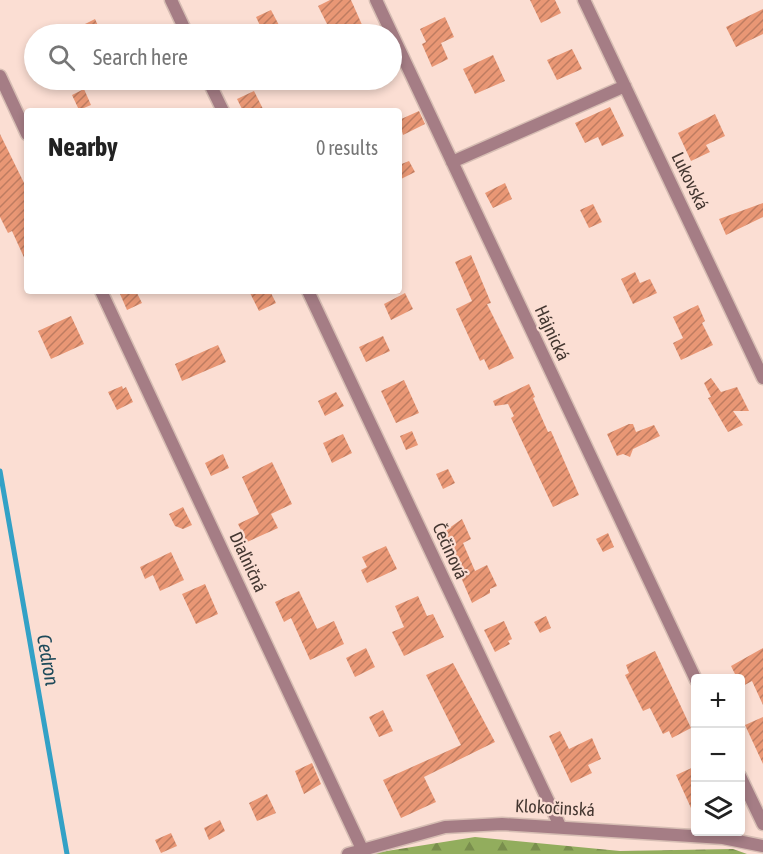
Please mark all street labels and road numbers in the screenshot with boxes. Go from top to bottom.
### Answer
street label: Lukovská [668,149,713,213]
street label: Hájnická [531,302,574,364]
street label: Čečinová [428,519,473,582]
street label: Diaľničná [225,528,271,595]
street label: Klokočinská [514,795,596,820]

